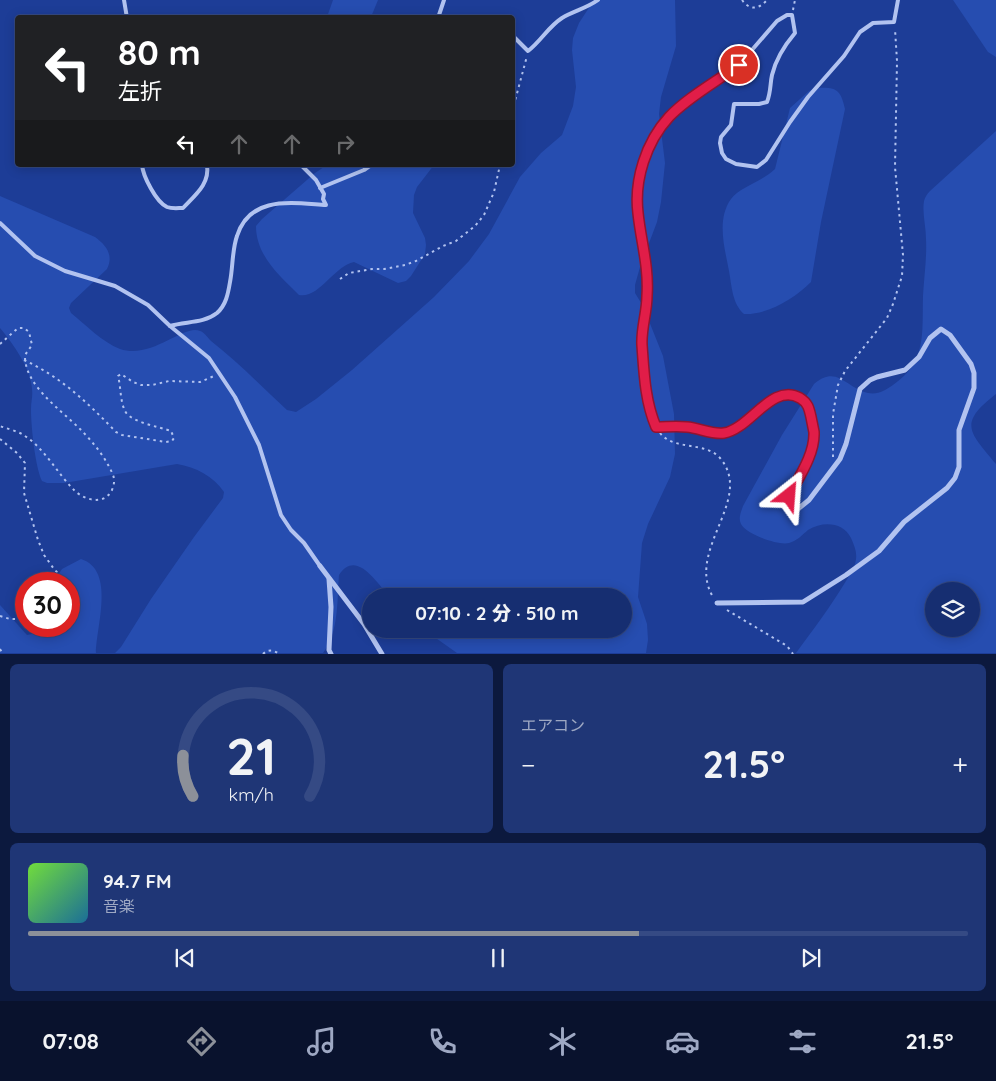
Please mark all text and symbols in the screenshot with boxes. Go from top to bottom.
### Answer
text: 80 m [118,30,201,74]
icon: left [35,35,100,100]
pin [718,44,760,86]
icon: arrive [725,51,753,79]
text: 左折 [118,77,162,105]
icon: left [172,130,200,158]
icon: ahead [225,130,253,158]
icon: ahead [278,130,306,158]
icon: right [331,130,359,158]
position arrow [762,469,814,521]
speed limit sign: 30 [15,572,80,637]
map controls [925,582,980,637]
button: layers [925,582,980,637]
text: 07:10 · 2 分 · 510 m [415,601,579,625]
text: エアコン [521,715,585,735]
text: 21 [227,723,276,788]
text: 21.5° [703,740,785,788]
text: − [521,747,536,782]
text: + [952,747,968,782]
text: km/h [229,783,274,805]
text: 94.7 FM [103,869,172,893]
text: 音楽 [103,896,135,916]
icon: previous [171,944,199,972]
icon: pause [484,944,512,972]
icon: next [797,944,825,972]
icon: directions [184,1024,219,1059]
icon: music [304,1024,339,1059]
icon: phone [425,1024,460,1059]
icon: climate [545,1024,580,1059]
icon: car [665,1024,700,1059]
icon: filters [785,1024,820,1059]
text: 07:08 [43,1027,99,1055]
text: 21.5° [905,1027,953,1055]

